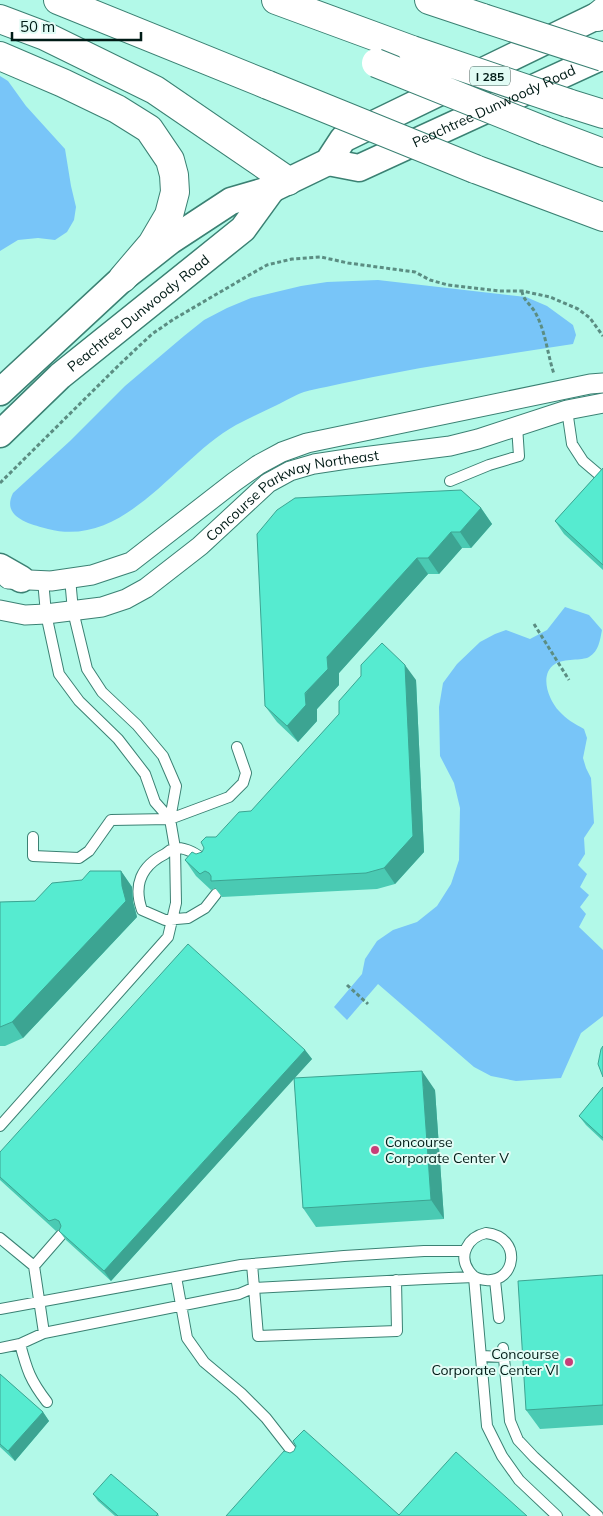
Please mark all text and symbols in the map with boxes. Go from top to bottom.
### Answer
scale bar [12,10,141,42]
text: 50 m [20,17,55,36]
street label: Peachtree Dunwoody Road [410,61,578,151]
road number: I 285 [470,66,510,85]
street label: Peachtree Dunwoody Road [64,250,213,376]
street label: Concourse Parkway Northeast [202,446,380,545]
place label: Concourse Corporate Center V [385,1133,509,1167]
marker: Concourse Corporate Center V [369,1144,381,1156]
place label: Concourse Corporate Center VI [431,1345,559,1379]
marker: Concourse Corporate Center VI [563,1356,575,1368]

